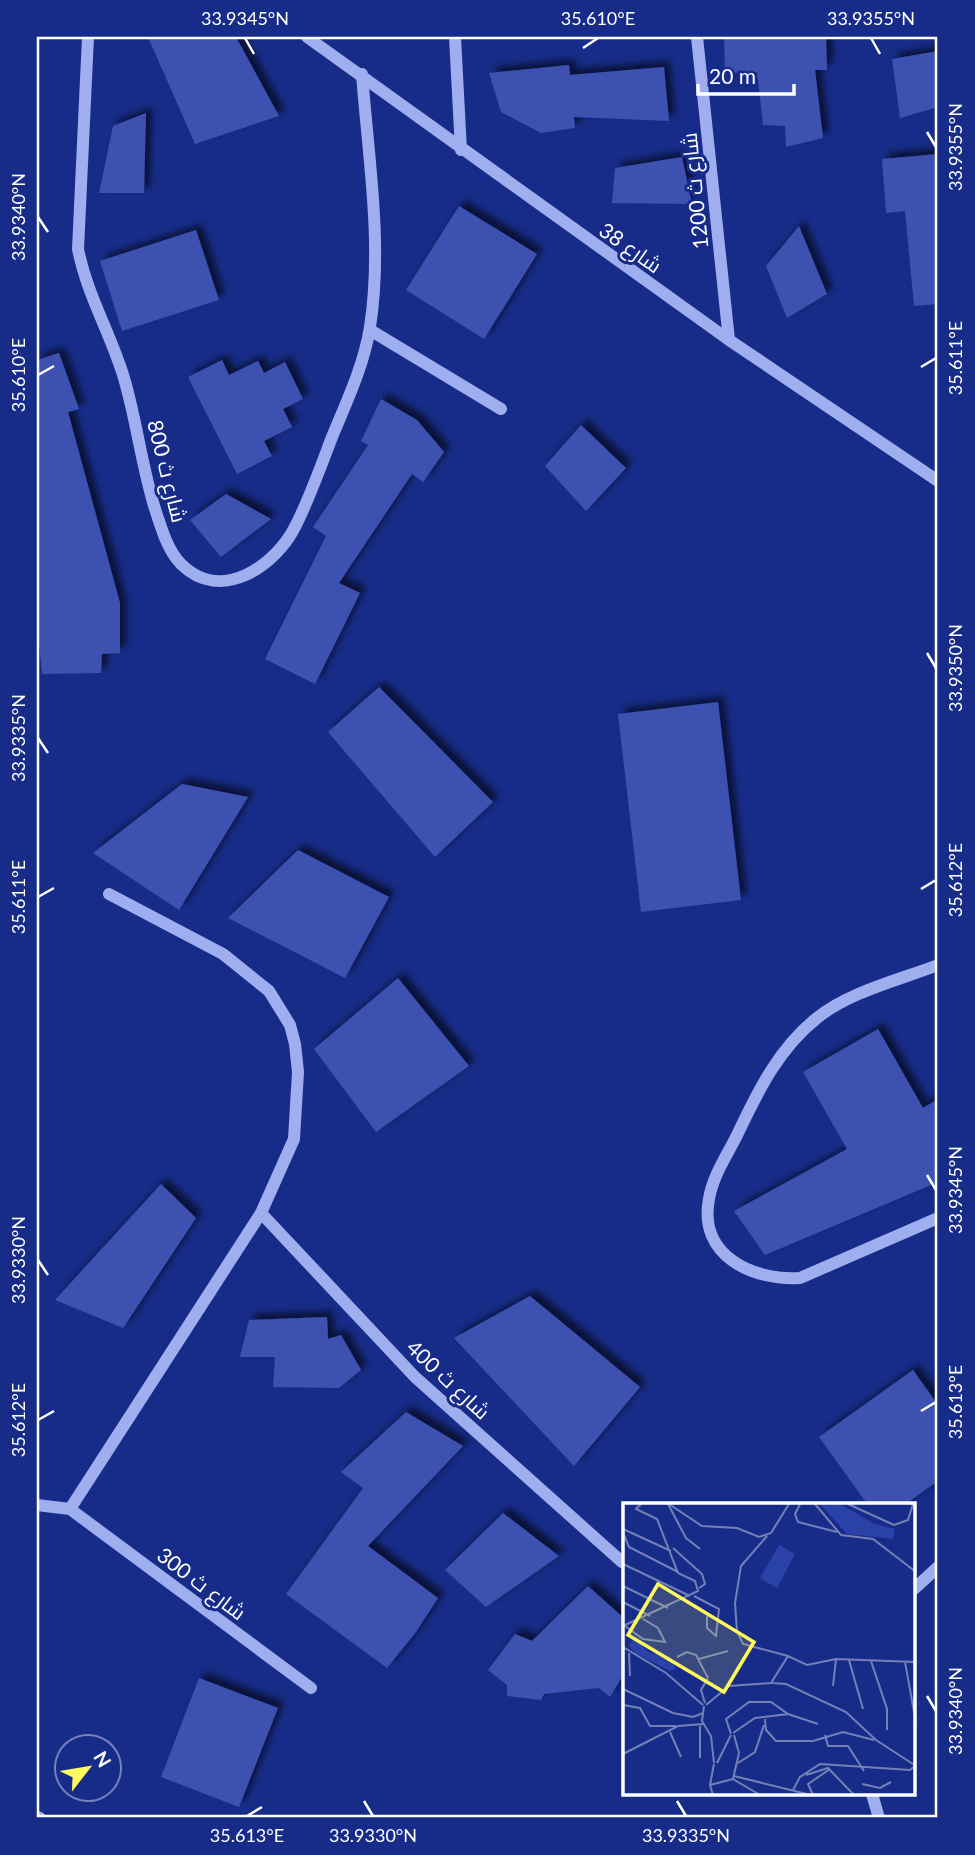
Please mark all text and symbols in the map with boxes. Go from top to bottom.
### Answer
text: 33.9345°N [201,7,289,29]
text: 35.610°E [561,7,635,29]
text: 33.9355°N [827,7,915,29]
scale bar [698,52,795,96]
text: 20 m [709,63,756,88]
text: 33.9355°N [944,103,966,191]
street label: شارع ث 1200 [675,131,716,250]
text: 33.9340°N [7,173,29,261]
street label: شارع 38 [593,217,667,280]
text: 35.611°E [944,321,966,395]
text: 35.610°E [7,338,29,412]
street label: شارع ث 800 [140,417,193,525]
text: 33.9350°N [944,624,966,712]
text: 33.9335°N [7,694,29,782]
text: 35.612°E [944,843,966,917]
text: 35.611°E [7,860,29,934]
text: 33.9345°N [944,1146,966,1234]
text: 33.9330°N [7,1216,29,1304]
street label: شارع ث 400 [400,1334,496,1426]
text: 35.613°E [944,1365,966,1439]
text: 35.612°E [7,1383,29,1457]
inset map [623,1503,916,1796]
street label: شارع ث 300 [151,1542,251,1627]
text: 33.9340°N [944,1667,966,1755]
north arrow [52,1732,122,1802]
text: N [89,1747,117,1771]
text: 35.613°E [210,1824,284,1846]
text: 33.9330°N [329,1824,417,1846]
text: 33.9335°N [642,1824,730,1846]

